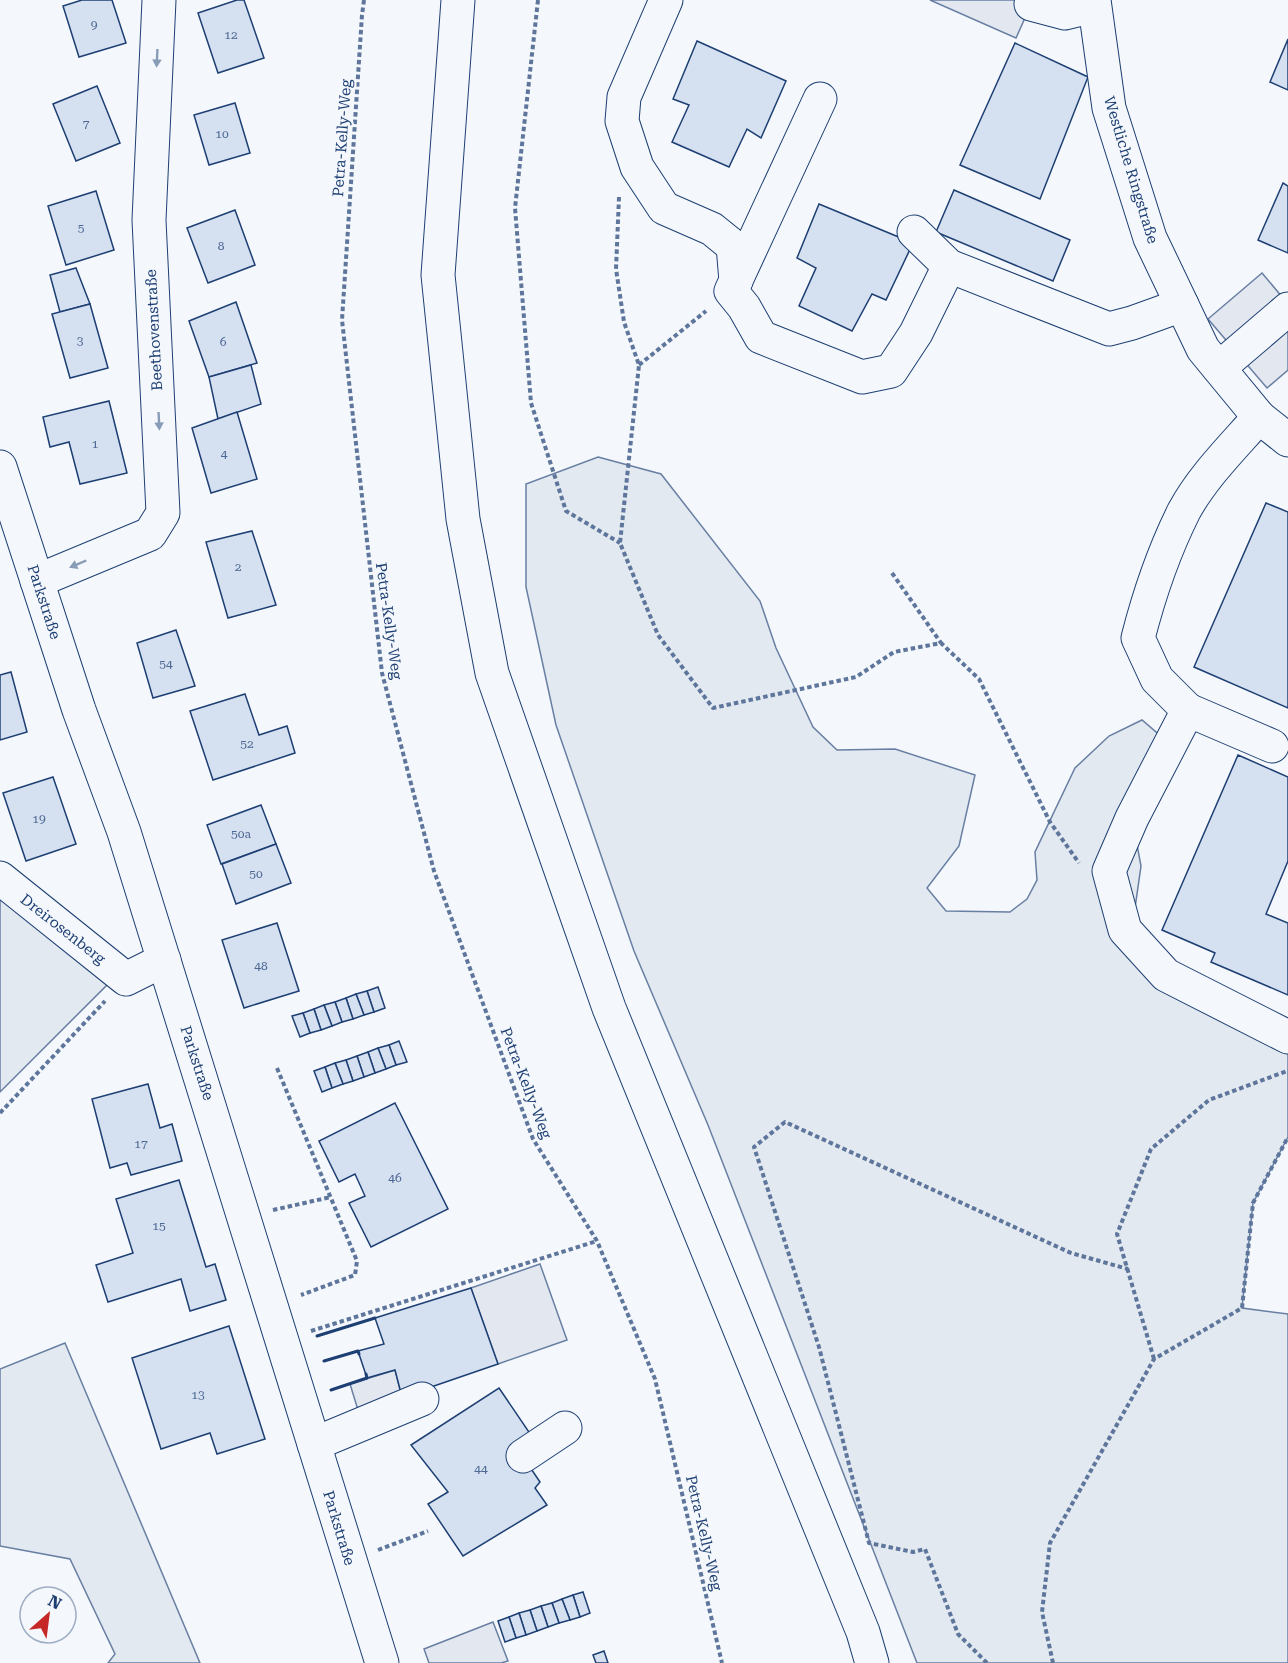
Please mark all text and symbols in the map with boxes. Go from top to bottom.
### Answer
house number: 9 [91,18,98,32]
house number: 12 [224,28,238,42]
one-way arrow [152,49,161,68]
street label: Petra-Kelly-Weg [329,78,355,197]
street label: Westliche Ringstraße [1100,94,1162,246]
house number: 7 [83,117,90,131]
house number: 10 [215,127,229,141]
house number: 5 [78,221,85,235]
house number: 8 [218,239,225,253]
street label: Beethovenstraße [142,269,166,391]
house number: 3 [77,334,84,348]
house number: 6 [220,335,227,349]
one-way arrow [154,412,163,431]
house number: 1 [92,437,99,451]
house number: 4 [221,447,228,461]
one-way arrow [69,560,87,569]
house number: 2 [235,560,242,574]
street label: Petra-Kelly-Weg [372,561,406,681]
street label: Parkstraße [23,562,65,642]
house number: 54 [159,657,173,671]
house number: 52 [240,737,254,751]
house number: 19 [32,812,46,826]
house number: 50a [231,827,251,841]
house number: 50 [249,867,263,881]
street label: Dreirosenberg [17,890,109,968]
house number: 48 [254,959,268,973]
street label: Parkstraße [176,1023,218,1103]
street label: Petra-Kelly-Weg [496,1025,556,1142]
house number: 17 [134,1137,148,1151]
house number: 46 [388,1171,402,1185]
house number: 15 [152,1219,166,1233]
house number: 13 [191,1388,205,1402]
house number: 44 [474,1462,488,1476]
street label: Petra-Kelly-Weg [682,1474,726,1593]
street label: Parkstraße [319,1488,359,1568]
north arrow [18,1585,78,1645]
text: N [45,1591,65,1613]

